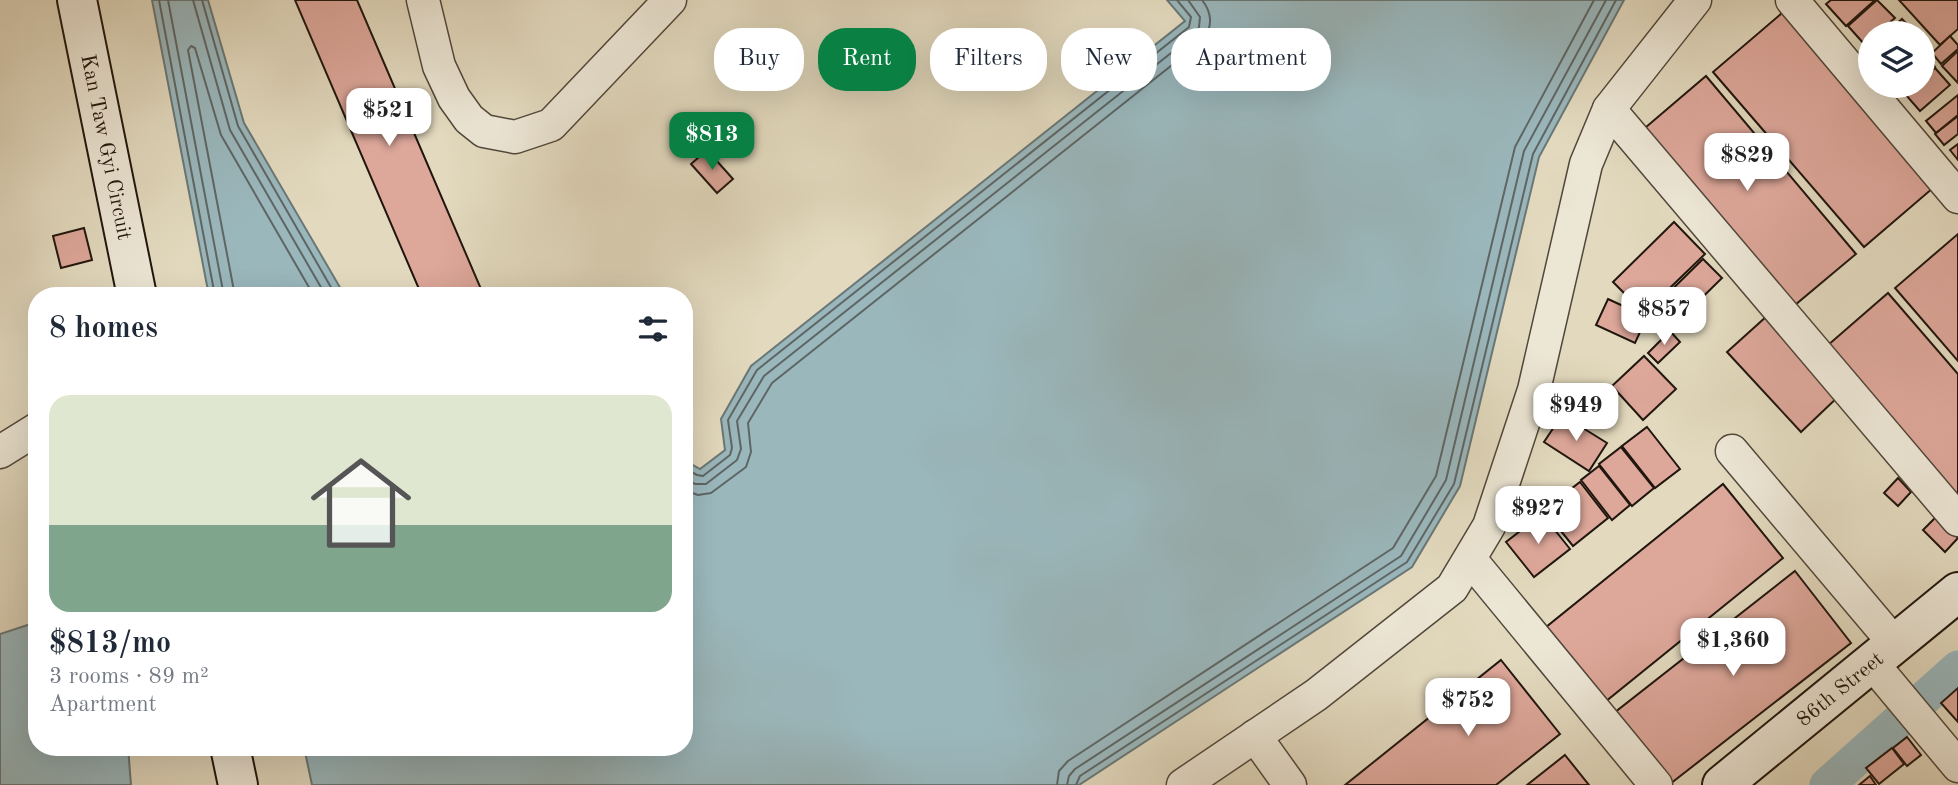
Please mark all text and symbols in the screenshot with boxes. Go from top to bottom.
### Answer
map controls [1858,21,1935,98]
button: layers [1858,21,1935,98]
chip: Buy [714,28,804,91]
chip: Rent [818,28,916,91]
chip: Filters [930,28,1047,91]
chip: New [1061,28,1157,91]
chip: Apartment [1171,28,1331,91]
street label: Kan Taw Gyi Circuit [76,53,134,242]
pin: $521 [348,88,430,148]
text: $521 [362,99,416,122]
pin: $813 [671,113,753,172]
text: $813 [685,123,739,146]
pin: $829 [1706,134,1788,193]
text: $829 [1720,144,1774,167]
pin: $857 [1623,288,1705,347]
text: $857 [1637,298,1691,321]
icon: filters [634,310,672,348]
text: 8 homes [49,314,158,344]
pin: $949 [1535,384,1617,443]
text: $949 [1549,394,1603,417]
icon: home [298,440,424,566]
pin: $927 [1497,486,1579,546]
text: $927 [1511,497,1565,520]
pin: $1,360 [1676,618,1790,678]
text: $813/mo [49,629,171,659]
text: $1,360 [1696,629,1770,652]
street label: 86th Street [1793,649,1888,731]
text: 3 rooms · 89 m² [49,665,209,688]
pin: $752 [1427,678,1509,738]
text: $752 [1441,689,1495,712]
text: Apartment [49,693,157,716]

